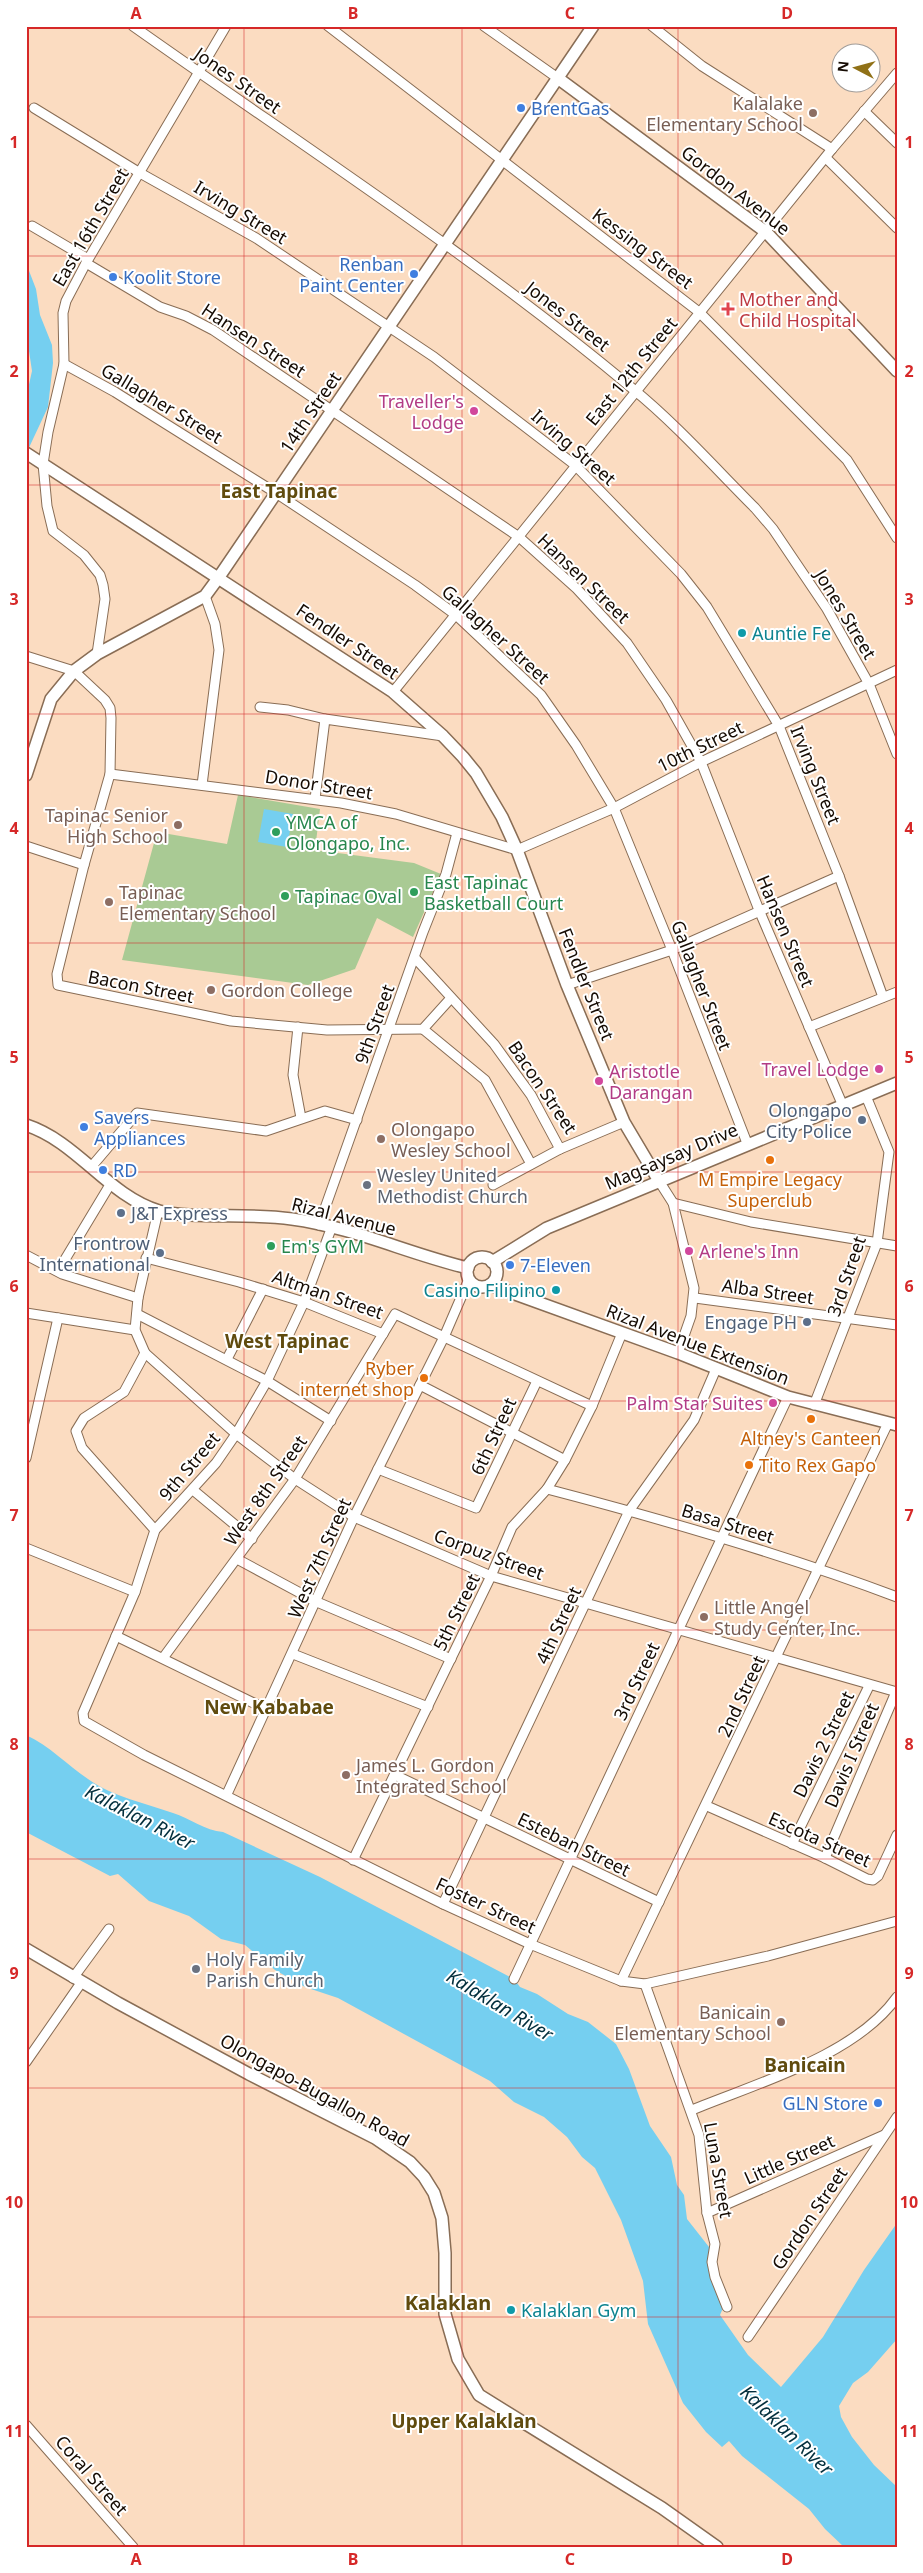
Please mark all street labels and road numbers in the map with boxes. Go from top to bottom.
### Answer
street label: Jones Street [188,40,287,119]
street label: Gordon Avenue [677,140,795,240]
street label: East 16th Street [46,163,134,291]
street label: Irving Street [190,175,292,249]
street label: Kessing Street [588,202,699,294]
street label: Jones Street [519,274,615,357]
street label: Hansen Street [197,297,311,383]
street label: East 12th Street [580,311,683,430]
street label: Gallagher Street [97,357,227,449]
street label: 14th Street [274,366,346,457]
street label: Irving Street [527,404,622,491]
street label: Hansen Street [533,528,636,628]
street label: Jones Street [809,563,882,664]
street label: Gallagher Street [437,579,555,689]
street label: Fendler Street [292,598,404,684]
street label: 10th Street [653,715,748,777]
street label: Irving Street [785,722,847,828]
street label: Donor Street [264,764,375,804]
street label: Hansen Street [752,871,821,991]
street label: Gallagher Street [666,917,738,1054]
street label: Fendler Street [554,924,621,1044]
street label: Bacon Street [86,964,196,1008]
street label: 9th Street [349,980,400,1067]
street label: Bacon Street [503,1036,583,1139]
street label: Magsaysay Drive [601,1117,741,1195]
street label: Rizal Avenue [289,1191,399,1241]
street label: 3rd Street [821,1232,871,1319]
street label: Altman Street [269,1264,387,1324]
street label: Alba Street [721,1273,816,1309]
street label: Rizal Avenue Extension [603,1298,793,1390]
street label: 6th Street [465,1393,522,1479]
street label: 9th Street [153,1426,225,1505]
street label: West 8th Street [218,1430,312,1550]
street label: West 7th Street [282,1494,356,1622]
street label: Basa Street [679,1498,778,1549]
street label: Corpuz Street [431,1523,548,1585]
street label: 5th Street [427,1569,485,1654]
street label: 4th Street [530,1582,587,1668]
street label: 3rd Street [608,1638,665,1724]
street label: 2nd Street [712,1651,771,1741]
street label: Davis 2 Street [787,1686,859,1801]
street label: Davis I Street [818,1699,884,1811]
street label: Esteban Street [514,1806,635,1882]
street label: Escota Street [765,1806,875,1872]
street label: Foster Street [432,1871,540,1939]
street label: Olongapo-Bugallon Road [216,2028,414,2152]
street label: Luna Street [699,2120,739,2220]
street label: Little Street [740,2128,839,2190]
street label: Gordon Street [766,2162,853,2274]
street label: Coral Street [50,2430,134,2521]

